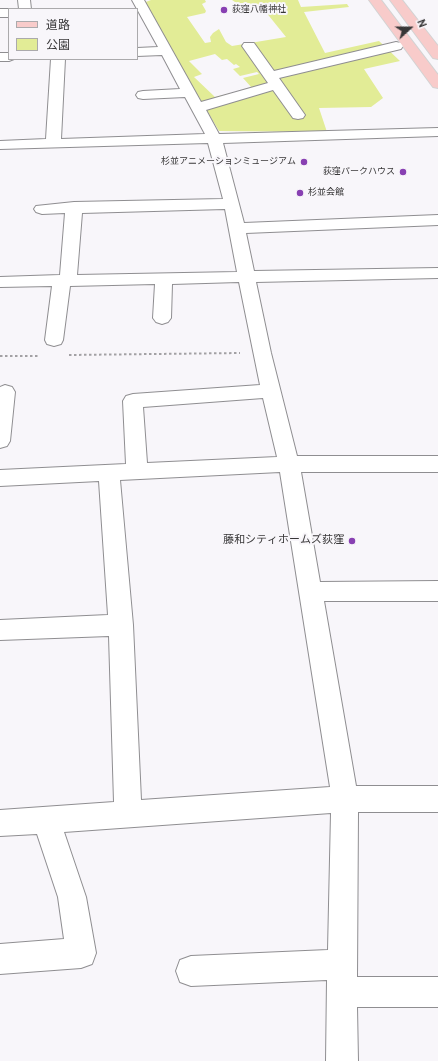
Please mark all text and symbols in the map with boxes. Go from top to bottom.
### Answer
marker: 荻窪八幡神社 [219,5,229,15]
place label: 荻窪八幡神社 [232,5,286,15]
legend [8,8,138,60]
north arrow [390,8,430,48]
text: 道路 [46,18,70,34]
text: N [413,18,429,30]
text: 公園 [46,38,70,54]
place label: 杉並アニメーションミュージアム [161,157,296,167]
marker: 杉並アニメーションミュージアム [299,157,309,167]
place label: 荻窪パークハウス [323,167,395,177]
marker: 荻窪パークハウス [398,167,408,177]
marker: 杉並会館 [295,188,305,198]
place label: 杉並会館 [308,188,344,198]
place label: 藤和シティホームズ荻窪 [223,534,344,548]
marker: 藤和シティホームズ荻窪 [347,536,357,546]

